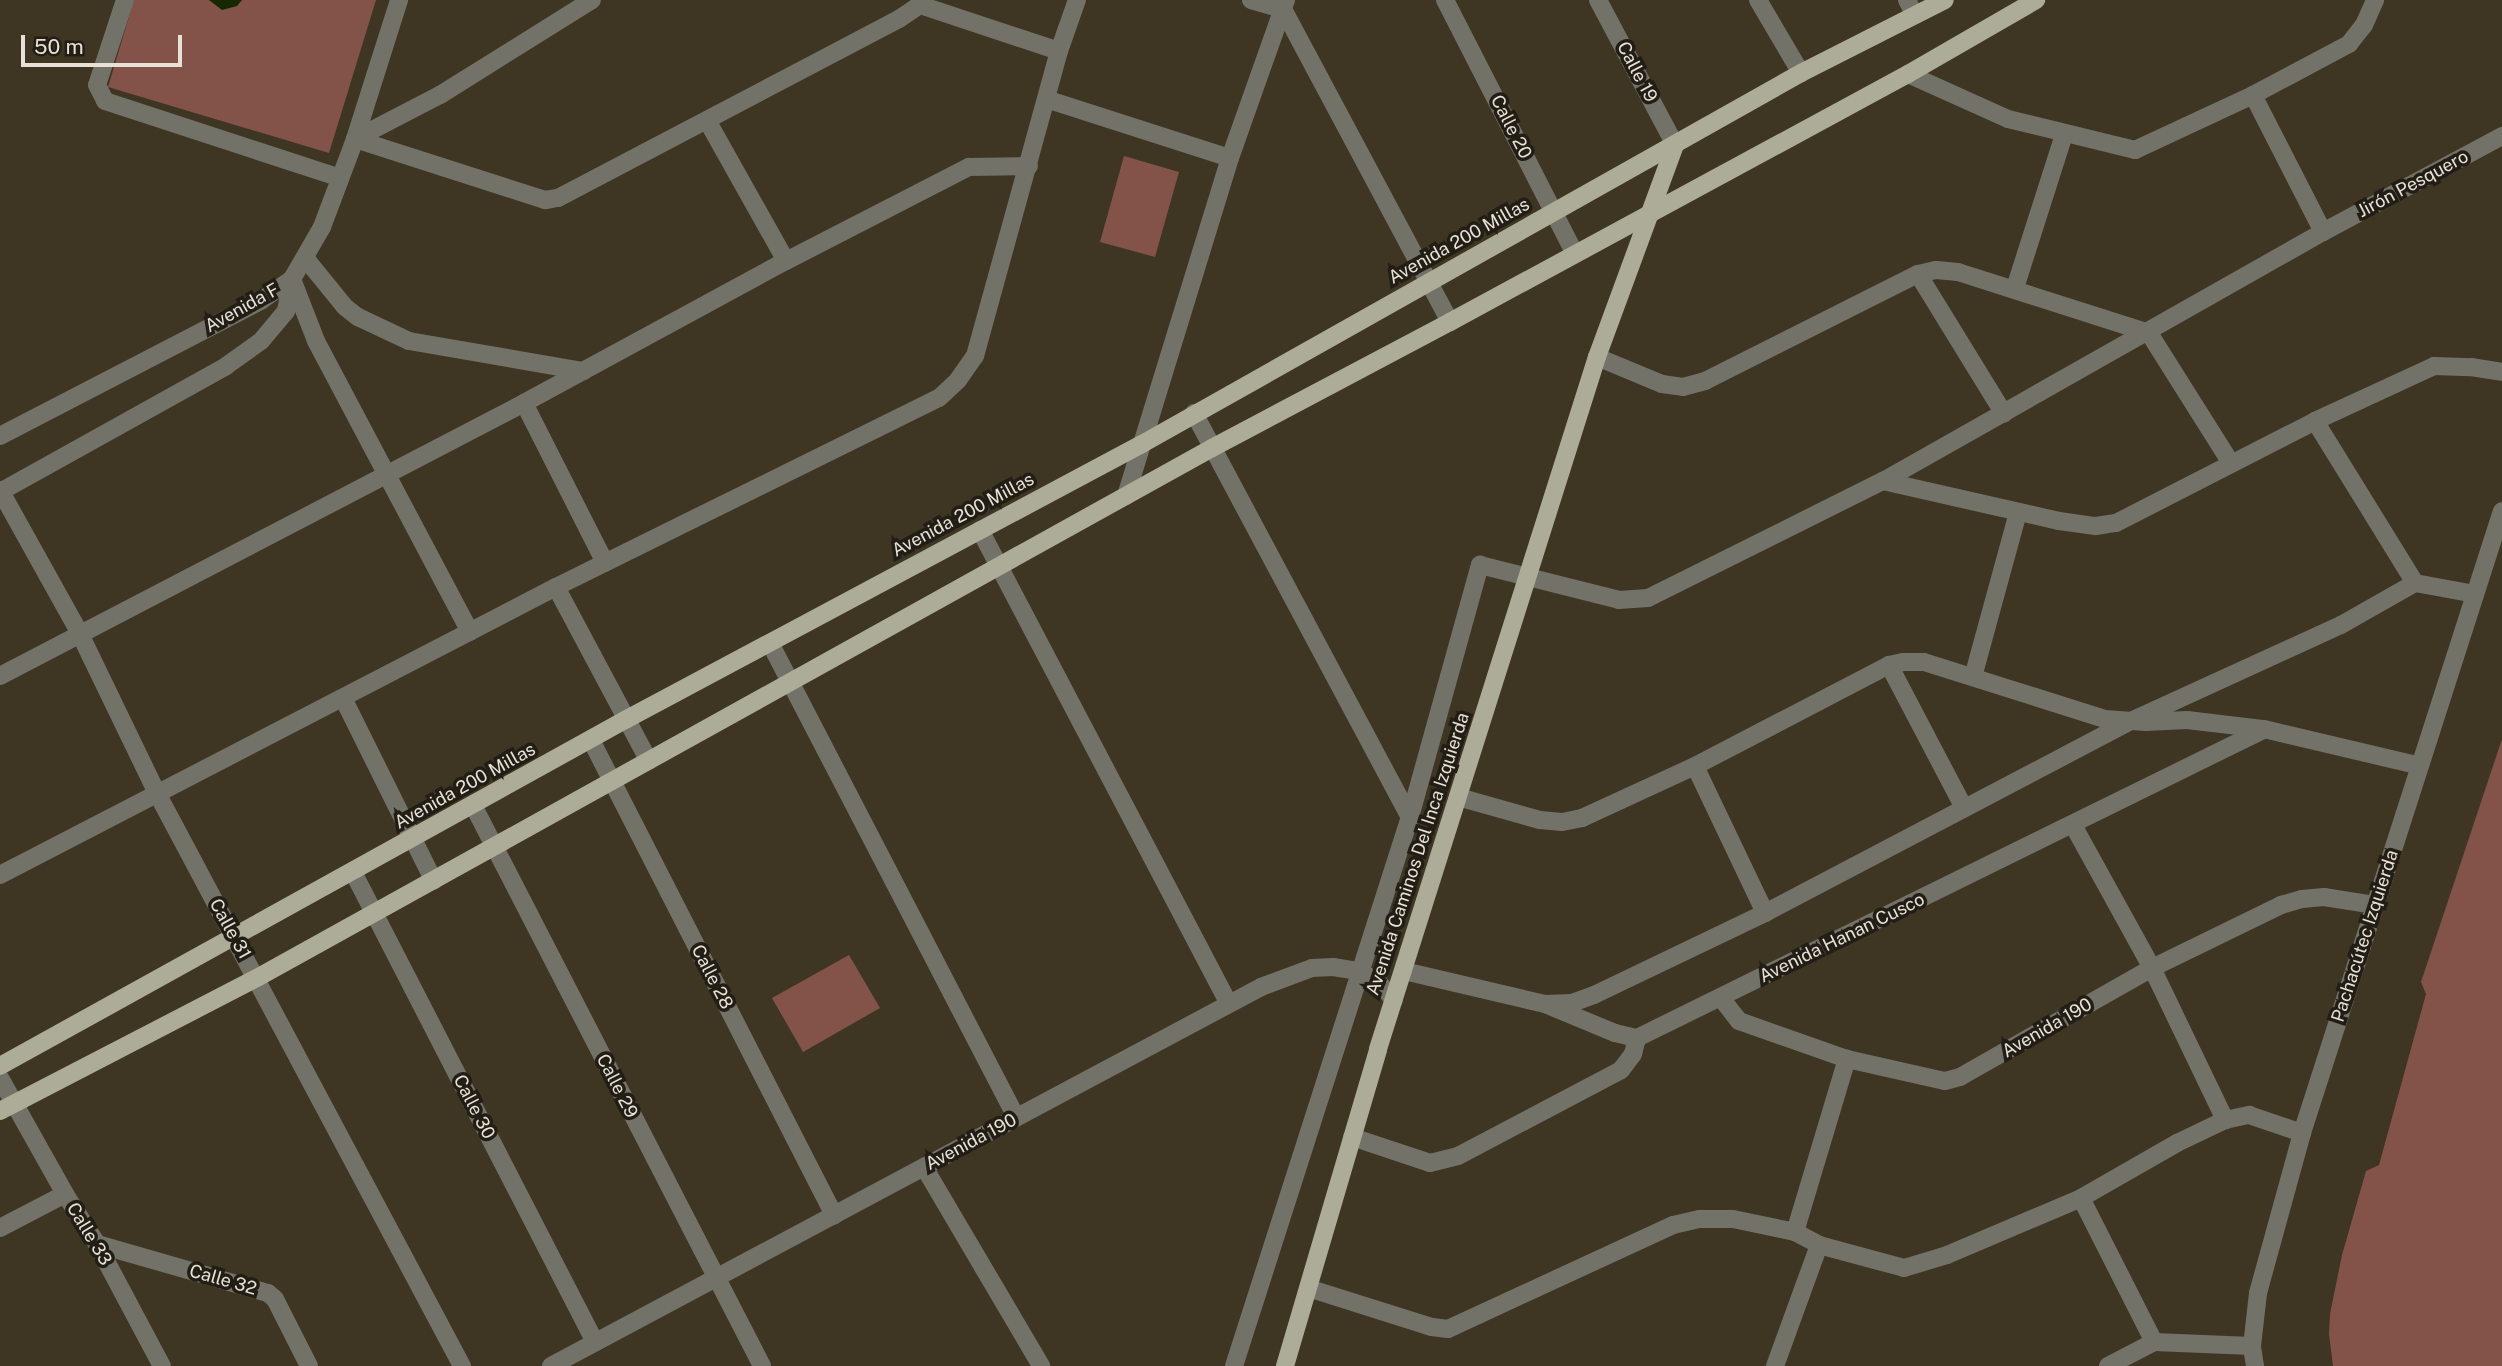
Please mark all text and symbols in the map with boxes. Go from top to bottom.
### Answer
scale bar [24,21,186,65]
text: 50 m [34,34,84,59]
street label: Calle 19 [1612,38,1662,106]
street label: Calle 20 [1486,91,1536,163]
street label: Jirón Pesquero [2354,146,2472,222]
street label: Avenida 200 Millas [1385,193,1533,289]
street label: Avenida F [201,279,283,337]
street label: Avenida 200 Millas [888,468,1038,562]
street label: Avenida Caminos Del Inca Izquierda [1362,710,1474,998]
street label: Avenida 200 Millas [391,738,539,834]
street label: Pachacútec Izquierda [2327,847,2403,1025]
street label: Avenida Hanan Cusco [1756,889,1928,987]
street label: Calle 31 [205,895,255,963]
street label: Calle 28 [687,941,737,1013]
street label: Avenida 190 [1998,994,2096,1062]
street label: Calle 29 [592,1050,642,1122]
street label: Calle 30 [449,1071,499,1143]
street label: Avenida 190 [922,1109,1020,1175]
street label: Calle 33 [62,1199,116,1269]
street label: Calle 32 [187,1260,259,1300]

